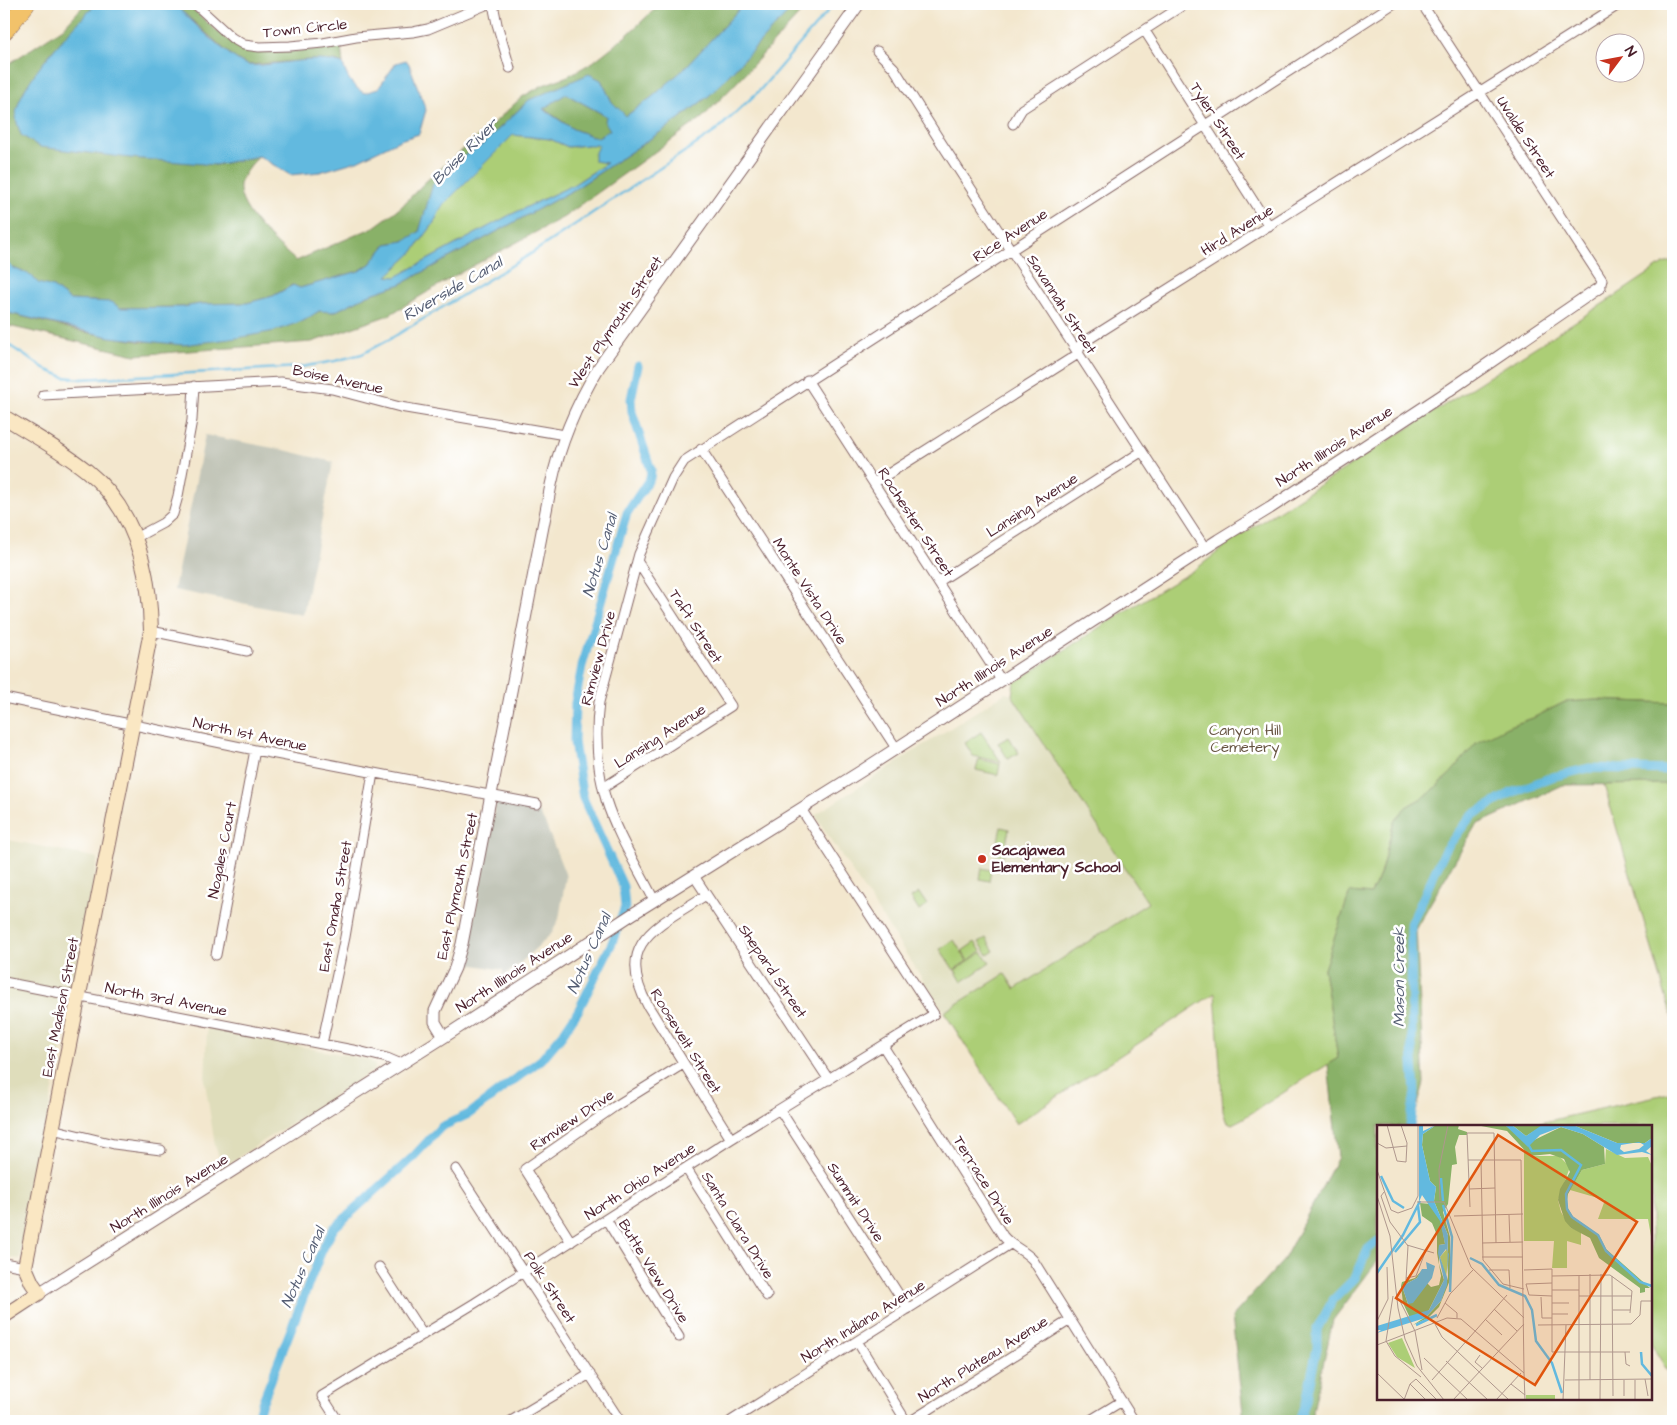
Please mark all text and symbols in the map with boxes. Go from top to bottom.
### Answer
street label: Town Circle [262,14,348,43]
north arrow [1594,32,1644,82]
text: N [1619,43,1641,61]
street label: Tyler Street [1184,78,1251,165]
street label: Uvalde Street [1491,92,1560,183]
water label: Boise River [427,112,504,190]
street label: Hird Avenue [1197,200,1278,261]
street label: Rice Avenue [969,203,1052,267]
water label: Riverside Canal [399,250,508,326]
street label: Savannah Street [1021,250,1102,358]
street label: West Plymouth Street [563,252,668,393]
street label: Boise Avenue [291,360,385,399]
street label: North Illinois Avenue [1272,401,1397,492]
street label: Rochester Street [872,464,959,581]
street label: Lansing Avenue [982,468,1083,544]
water label: Notus Canal [577,508,624,600]
street label: Monte Vista Drive [767,534,852,649]
street label: Taft Street [664,585,727,667]
street label: Rimview Drive [576,609,621,708]
street label: North Illinois Avenue [932,621,1057,712]
street label: Lansing Avenue [610,699,711,775]
street label: North 1st Avenue [191,712,309,757]
park label: Canyon Hill Cemetery [1209,720,1281,759]
street label: Nogales Court [203,800,243,901]
street label: East Plymouth Street [432,811,484,962]
street label: East Omaha Street [314,839,357,973]
place label: Sacajawea Elementary School [991,840,1121,879]
marker: Sacajawea Elementary School [976,853,988,865]
water label: Notus Canal [561,907,618,997]
street label: Shepard Street [733,920,812,1023]
water label: Mason Creek [1388,926,1410,1027]
street label: North Illinois Avenue [452,927,577,1018]
street label: East Madison Street [37,935,84,1079]
street label: North 3rd Avenue [103,977,229,1022]
street label: Roosevelt Street [645,985,726,1098]
street label: Rimview Drive [526,1085,618,1156]
inset map [1377,1125,1652,1400]
street label: Terrace Drive [948,1132,1019,1229]
street label: North Ohio Avenue [581,1138,700,1225]
street label: North Illinois Avenue [106,1149,232,1238]
street label: Summit Drive [822,1158,889,1246]
street label: Santa Clara Drive [696,1167,779,1283]
street label: Butte View Drive [613,1215,694,1327]
water label: Notus Canal [275,1221,332,1311]
street label: Polk Street [518,1247,581,1327]
street label: North Indiana Avenue [797,1275,929,1368]
street label: North Plateau Avenue [914,1311,1052,1408]

